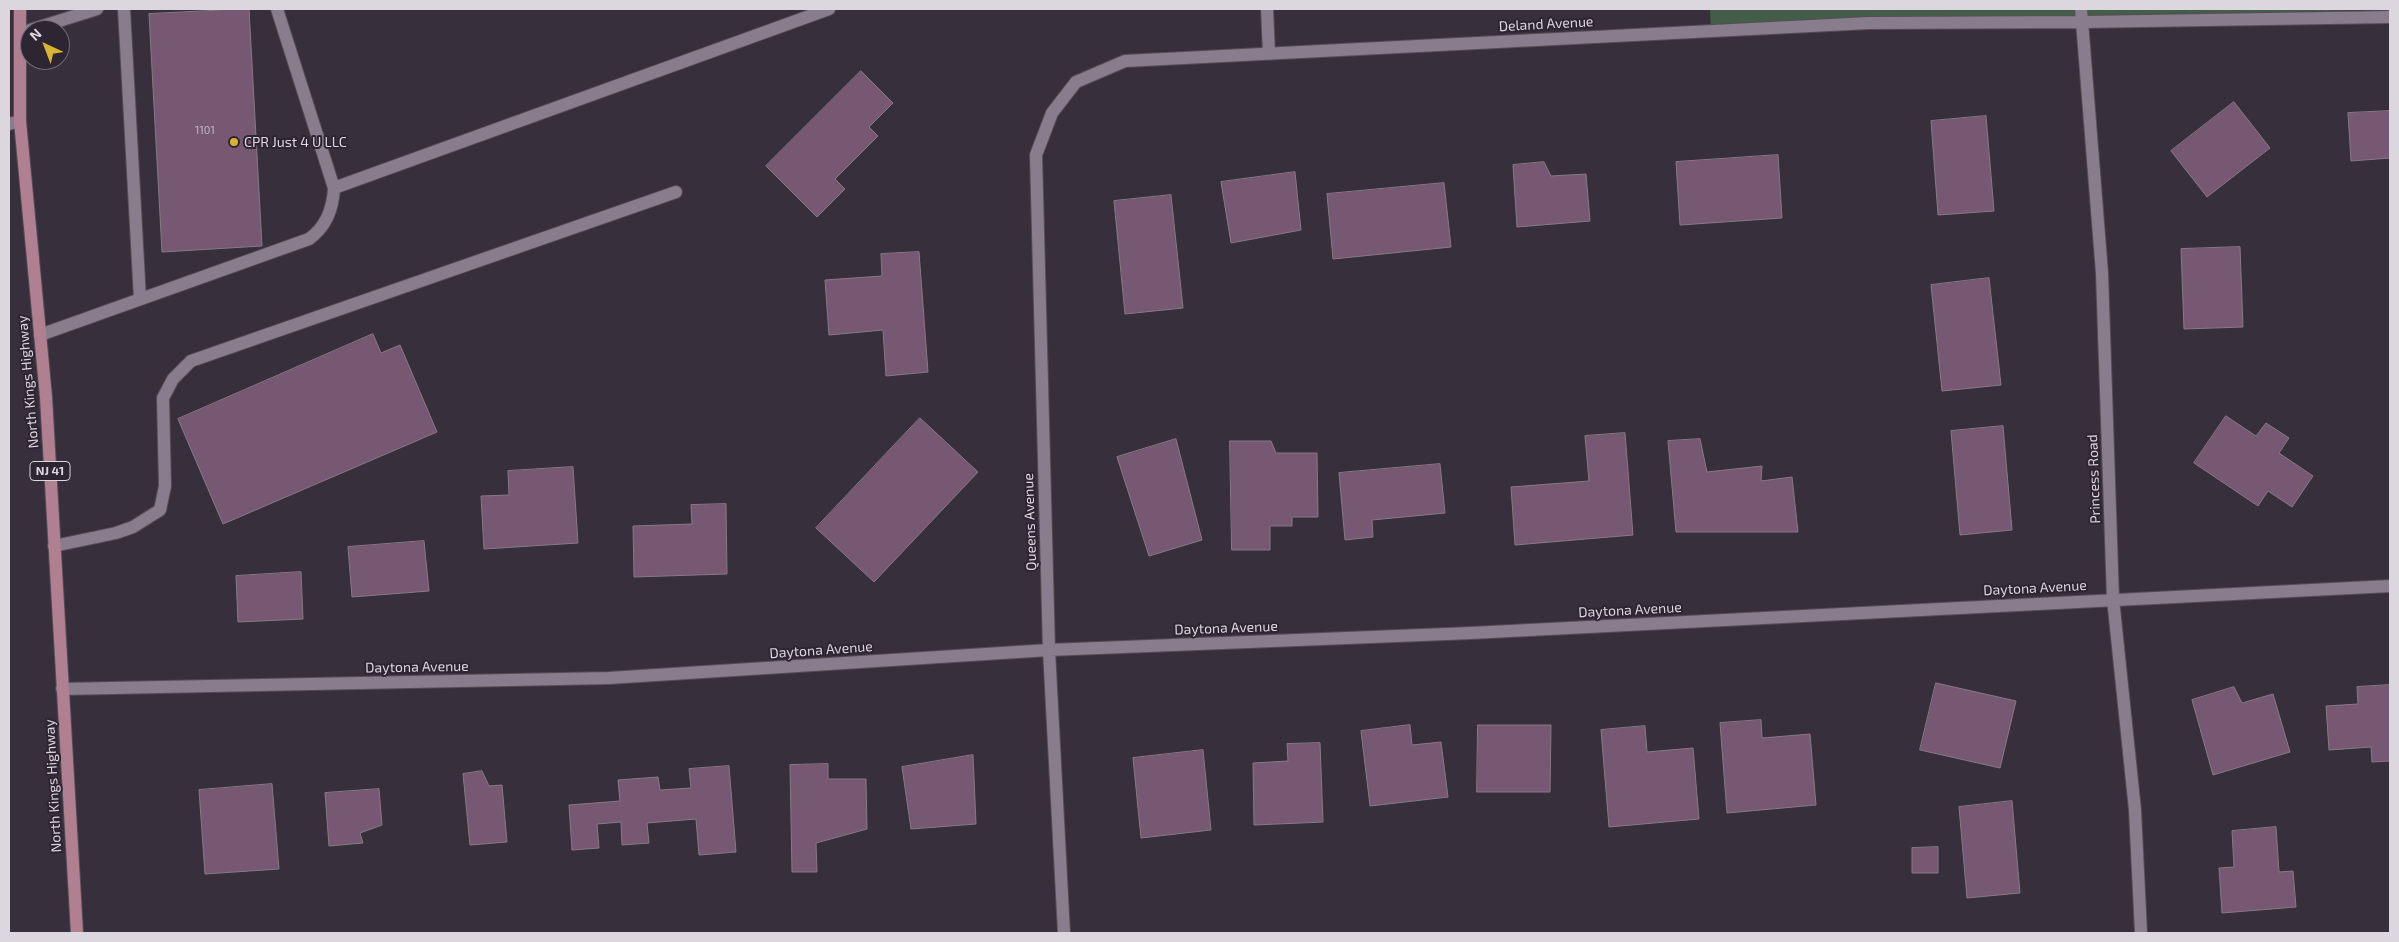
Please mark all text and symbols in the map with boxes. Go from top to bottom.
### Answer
street label: Deland Avenue [1498,13,1594,35]
north arrow [20,20,70,70]
text: N [26,25,45,44]
house number: 1101 [195,123,215,137]
place label: CPR Just 4 U LLC [244,134,347,150]
marker: CPR Just 4 U LLC [228,136,240,148]
street label: North Kings Highway [14,315,42,449]
street label: Princess Road [2084,434,2104,524]
road number: NJ 41 [30,462,70,481]
street label: Queens Avenue [1020,473,1040,571]
street label: Daytona Avenue [1983,577,2087,599]
street label: Daytona Avenue [1578,599,1682,621]
street label: Daytona Avenue [1174,618,1278,638]
street label: Daytona Avenue [769,638,873,662]
street label: Daytona Avenue [365,658,469,676]
street label: North Kings Highway [41,719,65,853]

